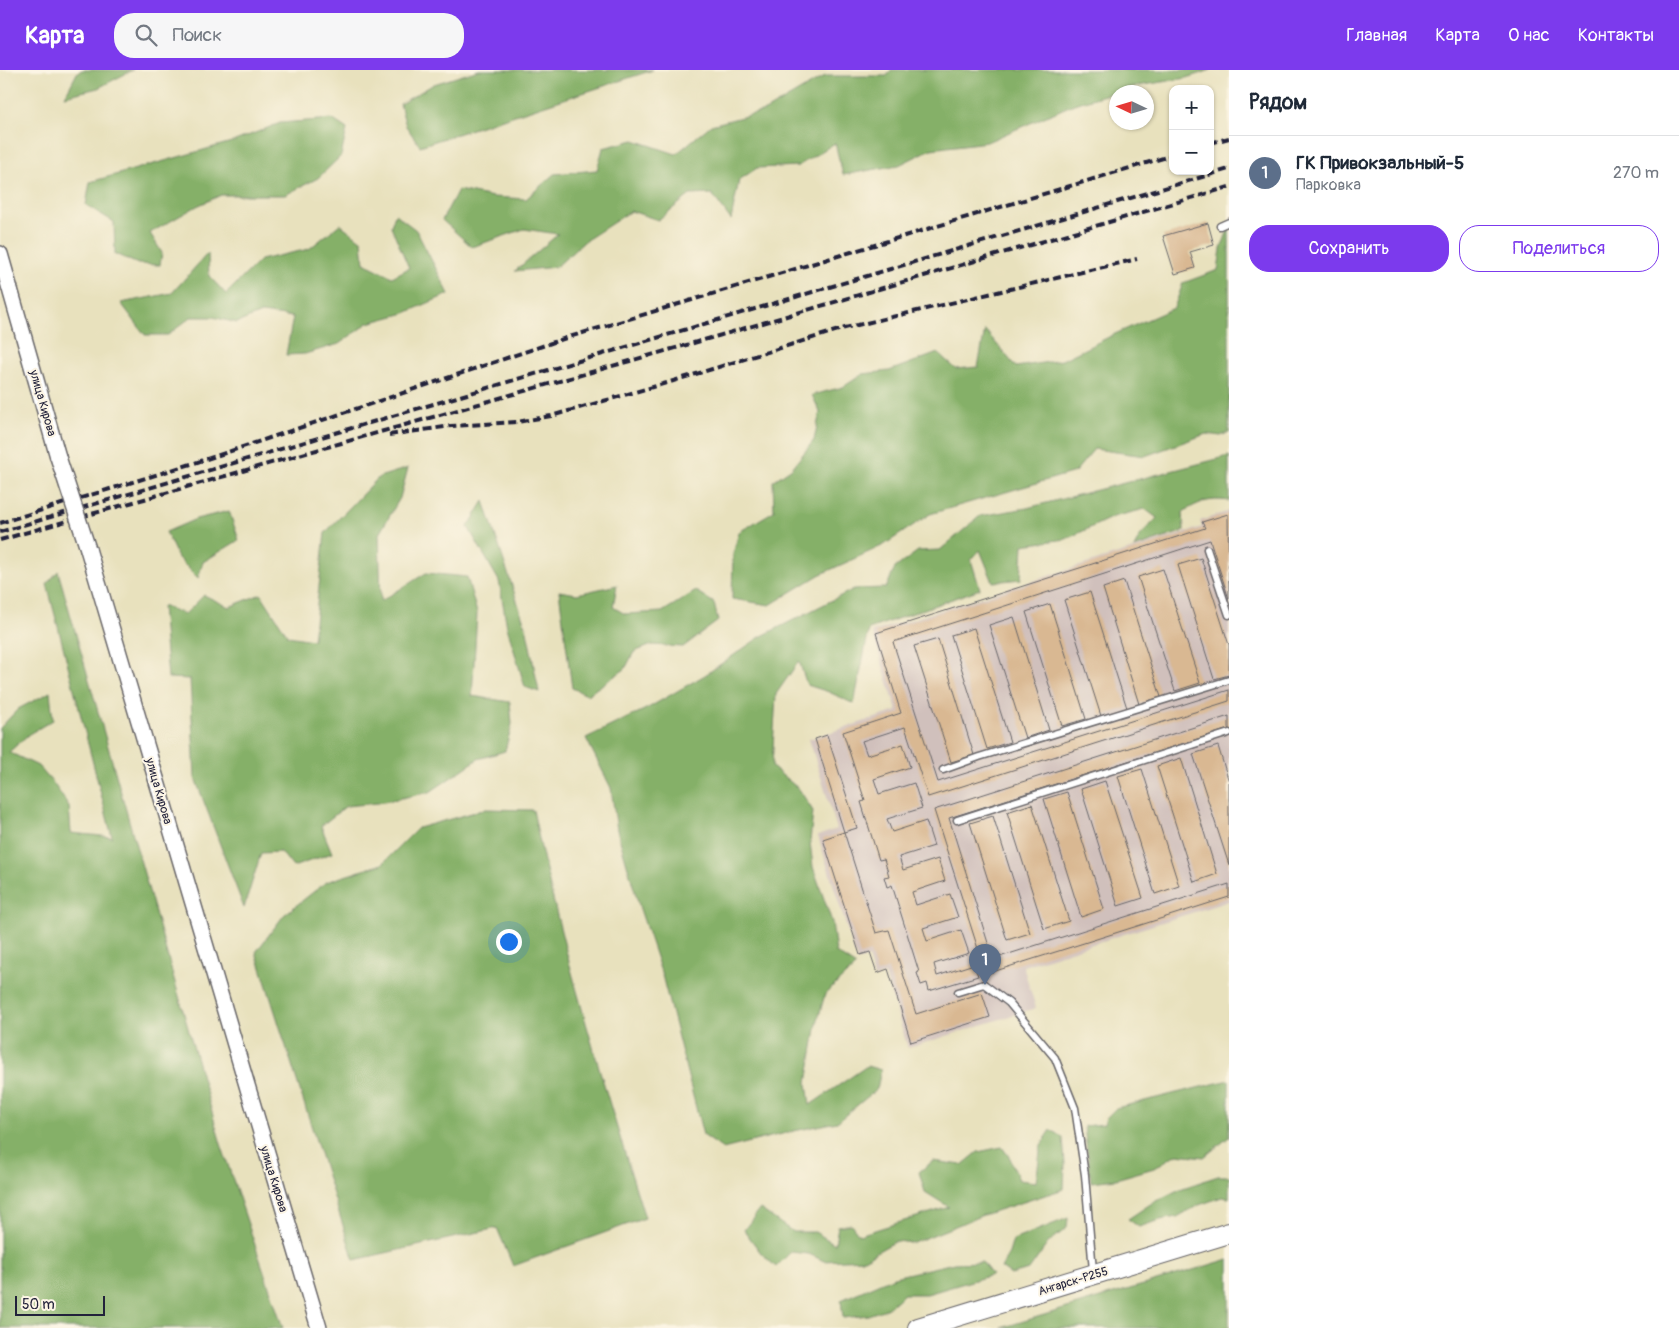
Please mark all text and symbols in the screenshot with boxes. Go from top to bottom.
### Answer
search box [114,13,464,58]
text: Карта [25,21,84,50]
icon: search [132,21,160,49]
text: Поиск [172,23,222,47]
text: Главная [1346,24,1407,47]
text: Карта [1435,24,1480,47]
text: О нас [1508,24,1550,47]
text: Контакты [1578,24,1654,47]
north arrow [1109,85,1154,130]
map controls [1169,85,1214,175]
button: + [1169,85,1214,130]
text: Рядом [1249,89,1307,116]
button: − [1169,130,1214,175]
text: ГК Привокзальный-5 [1296,151,1464,175]
text: 1 [1262,163,1268,183]
text: 270 m [1613,163,1659,183]
text: Парковка [1296,175,1361,195]
button: Сохранить [1249,225,1449,272]
button: Поделиться [1459,225,1659,272]
street label: улица Кирова [26,367,59,438]
street label: улица Кирова [142,755,175,826]
your location [496,929,522,955]
pin: 1 [969,944,1001,985]
street label: улица Кирова [256,1143,291,1214]
street label: Ангарск-Р255 [1036,1264,1110,1299]
scale bar [15,1293,105,1316]
text: 50 m [22,1296,55,1313]

